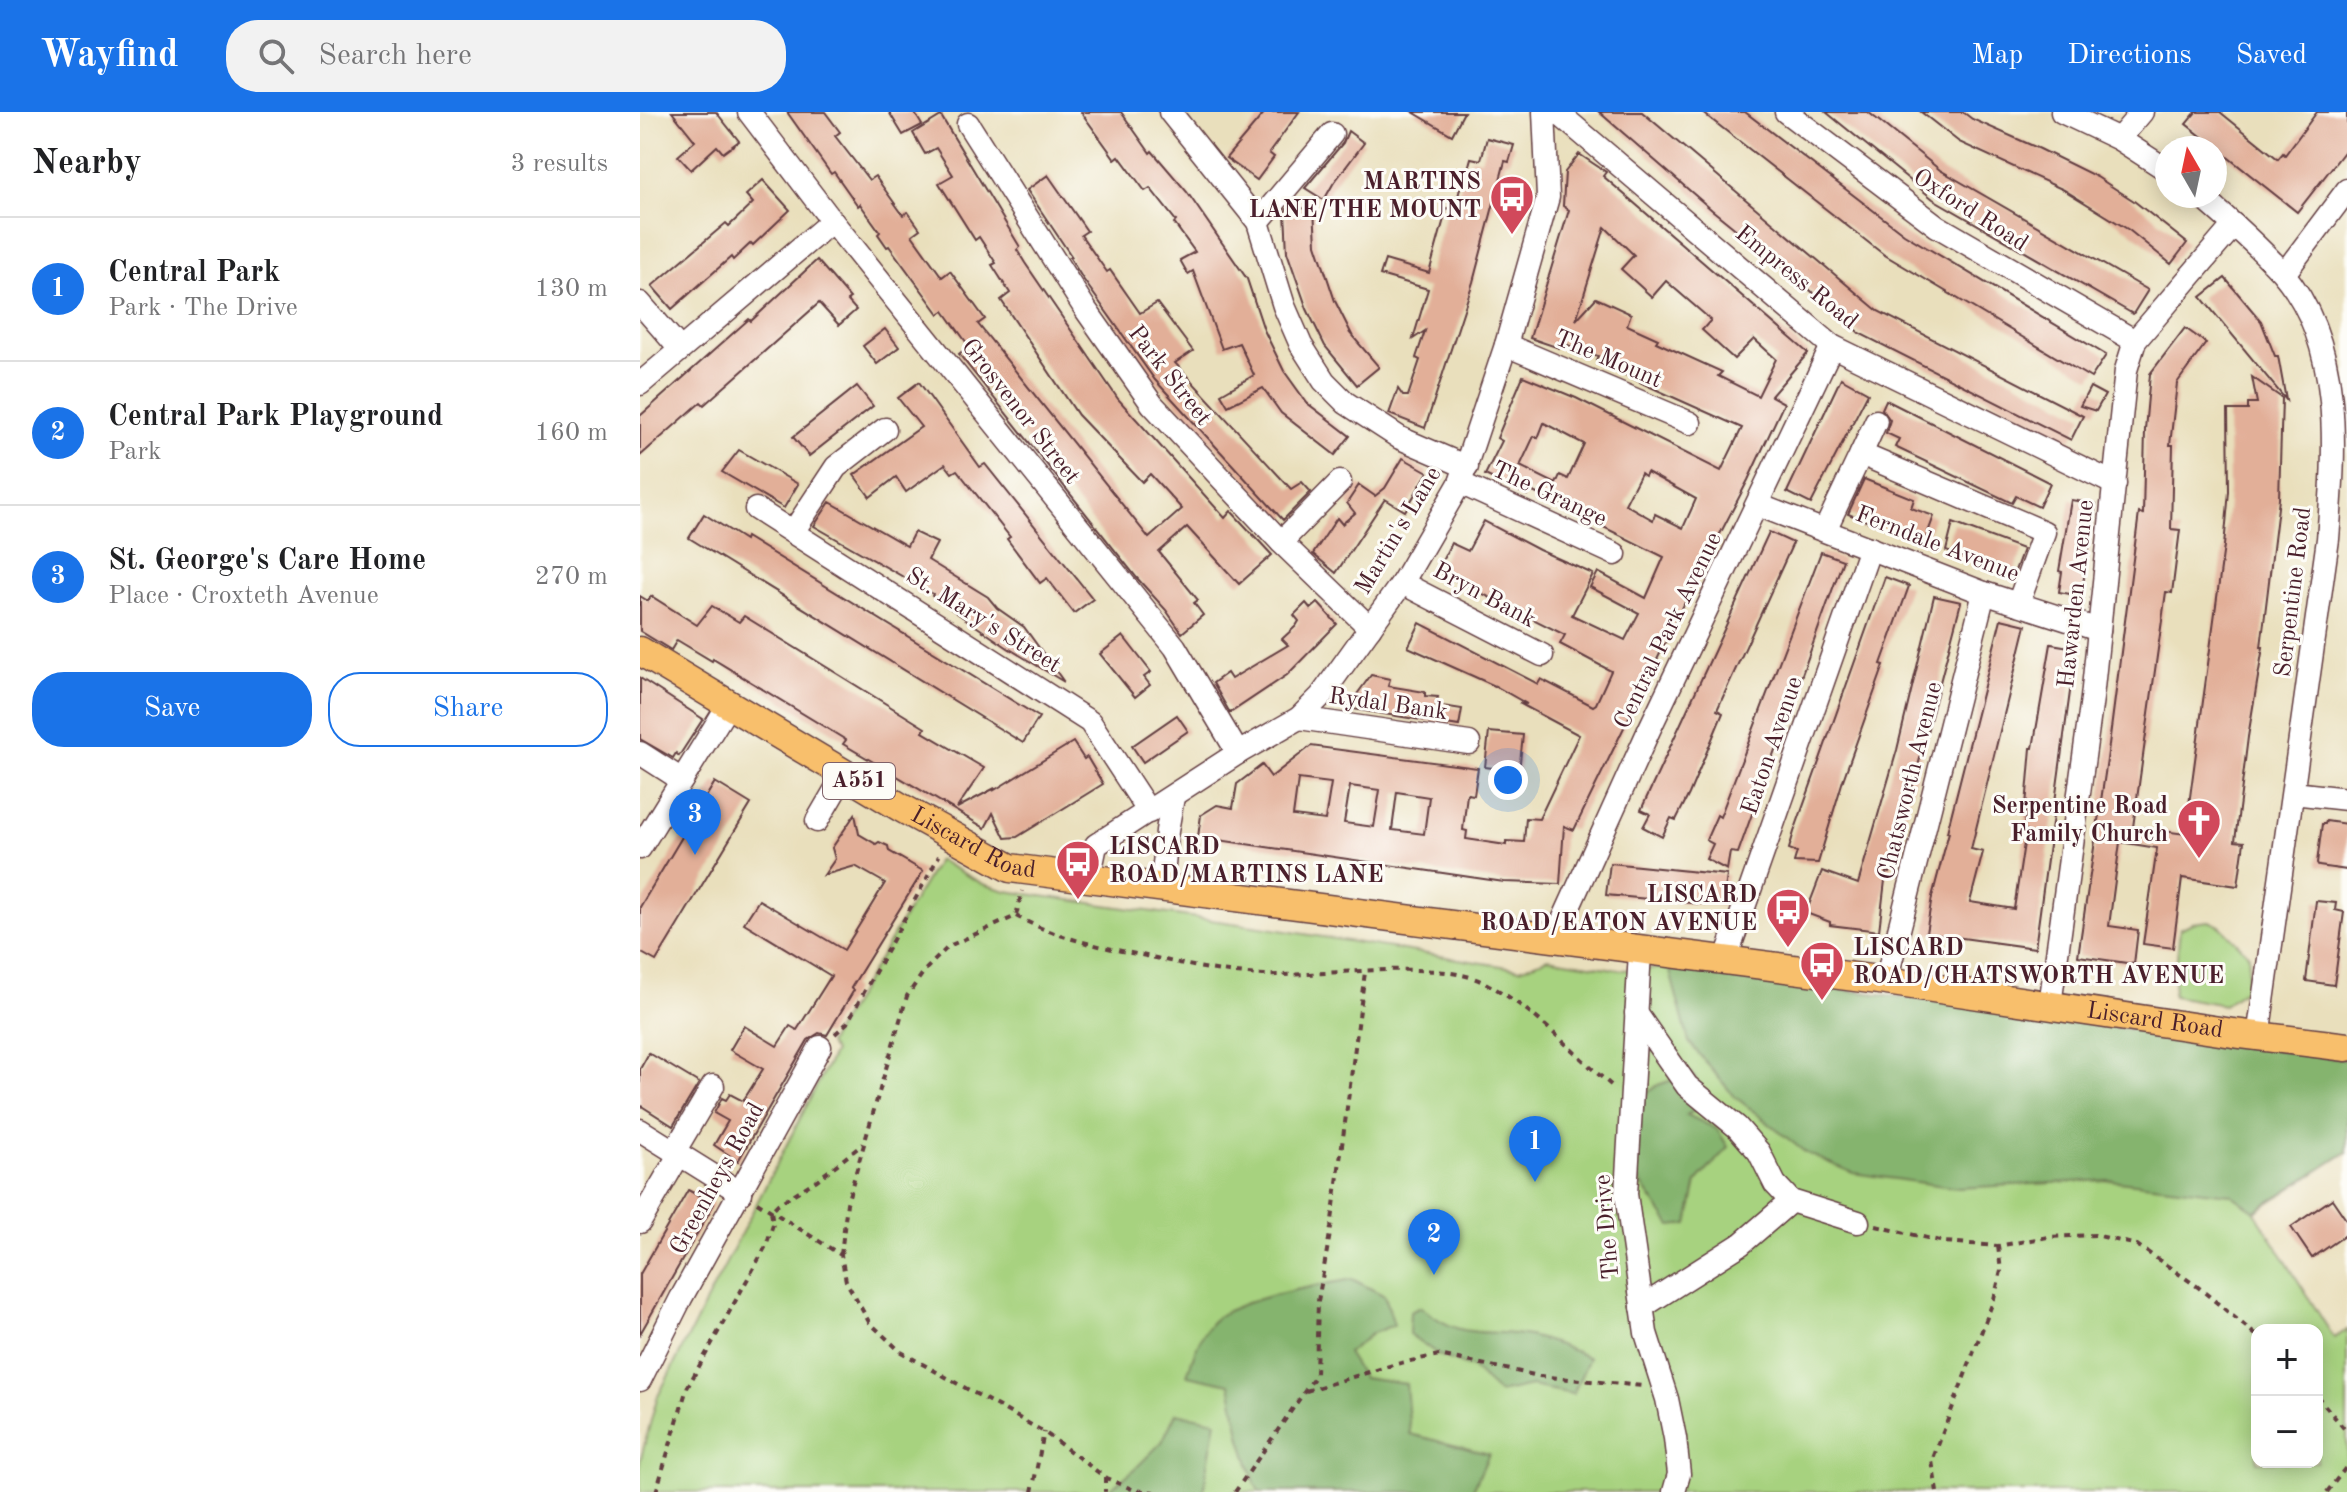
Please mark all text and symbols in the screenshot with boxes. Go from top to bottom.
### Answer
search box [226,20,786,92]
icon: search [254,34,298,78]
text: Wayfind [40,37,178,75]
text: Search here [318,41,472,71]
text: Map [1971,42,2023,70]
text: Directions [2067,42,2192,70]
text: Saved [2236,42,2307,70]
north arrow [2155,136,2227,208]
text: Nearby [32,147,142,181]
text: 3 results [510,151,608,177]
street label: Oxford Road [1908,165,2032,257]
place label: MARTINS LANE/THE MOUNT [1249,171,1481,223]
bus stop icon: MARTINS LANE/THE MOUNT [1488,173,1536,236]
street label: Empress Road [1730,221,1862,335]
text: Central Park [108,258,280,288]
text: 1 [50,276,66,302]
text: 130 m [535,276,608,302]
text: Park · The Drive [108,295,298,321]
street label: Park Street [1123,321,1215,431]
street label: The Mount [1551,327,1665,393]
street label: Grosvenor Street [956,335,1084,489]
text: Central Park Playground [108,402,443,432]
text: 2 [50,420,66,446]
text: 160 m [535,420,608,446]
text: Park [108,439,162,465]
street label: The Grange [1488,458,1610,532]
street label: Martin's Lane [1352,463,1446,599]
street label: Hawarden Avenue [2055,499,2099,689]
street label: Ferndale Avenue [1852,503,2022,587]
street label: Serpentine Road [2272,506,2316,678]
street label: Central Park Avenue [1611,529,1727,733]
text: St. George's Care Home [108,546,426,576]
street label: Bryn Bank [1429,559,1539,633]
text: 3 [50,564,66,590]
text: 270 m [535,564,608,590]
street label: St. Mary's Street [901,564,1065,678]
text: Place · Croxteth Avenue [108,583,379,609]
button: Save [32,672,312,747]
button: Share [328,672,608,747]
street label: Eaton Avenue [1738,674,1808,818]
street label: Chatsworth Avenue [1875,679,1947,883]
street label: Rydal Bank [1327,685,1449,725]
your location [1488,760,1528,800]
road number: A551 [823,763,895,799]
pin: 3 [669,789,721,855]
place label: Serpentine Road Family Church [1992,795,2168,847]
church icon: Serpentine Road Family Church [2175,797,2223,860]
street label: Liscard Road [906,803,1037,883]
place label: LISCARD ROAD/MARTINS LANE [1109,836,1384,888]
bus stop icon: LISCARD ROAD/MARTINS LANE [1054,838,1102,901]
place label: LISCARD ROAD/EATON AVENUE [1480,884,1757,936]
bus stop icon: LISCARD ROAD/EATON AVENUE [1764,886,1812,949]
place label: LISCARD ROAD/CHATSWORTH AVENUE [1853,937,2224,989]
bus stop icon: LISCARD ROAD/CHATSWORTH AVENUE [1798,939,1846,1002]
street label: Liscard Road [2085,999,2225,1043]
street label: Greenheys Road [666,1099,770,1259]
pin: 1 [1509,1116,1561,1182]
street label: The Drive [1591,1173,1625,1281]
pin: 2 [1408,1209,1460,1275]
map controls [2251,1324,2323,1468]
button: + [2251,1324,2323,1396]
button: − [2251,1396,2323,1468]

